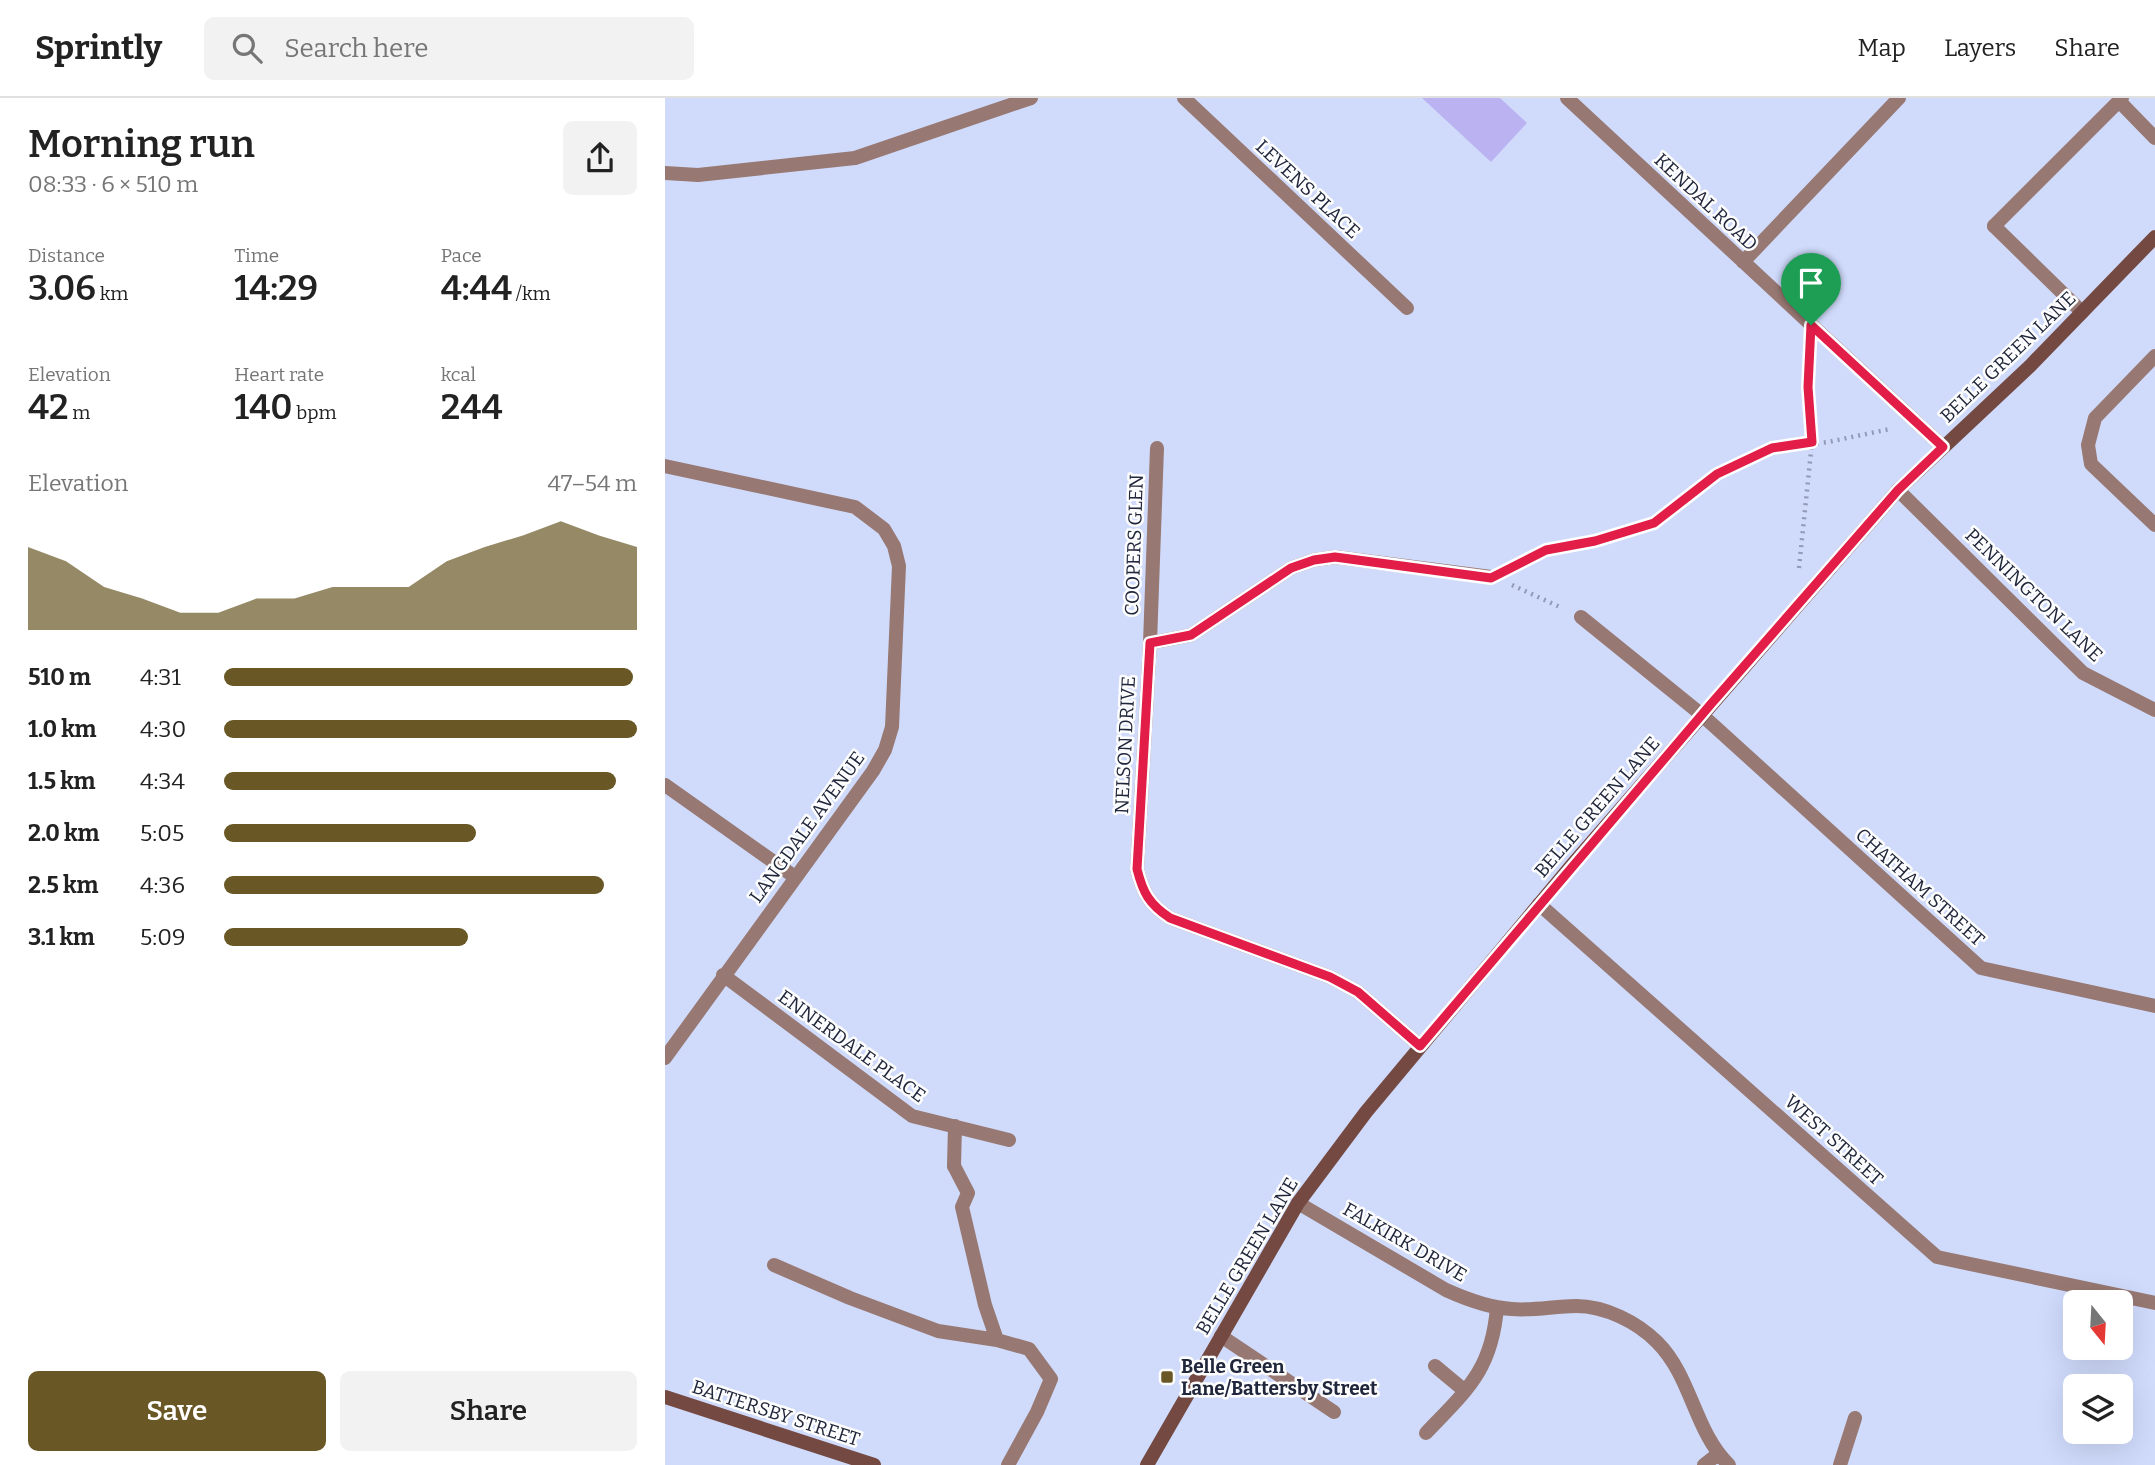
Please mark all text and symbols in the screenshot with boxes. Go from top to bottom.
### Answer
search box [204,17,694,80]
text: Sprintly [35,28,162,68]
icon: search [228,29,266,67]
text: Search here [284,33,428,64]
text: Map [1858,34,1906,62]
text: Layers [1944,34,2016,62]
text: Share [2054,34,2120,62]
text: Morning run [28,121,255,167]
button: share [563,121,637,195]
street label: LEVENS PLACE [1251,135,1365,243]
street label: KENDAL ROAD [1650,148,1762,256]
text: 08:33 · 6 × 510 m [28,170,198,198]
text: Distance [28,244,105,267]
text: Time [234,244,279,267]
text: Pace [441,244,482,267]
pin [1781,253,1841,325]
icon: arrive [1792,264,1830,302]
text: 3.06 [28,267,96,309]
text: 14:29 [234,267,318,309]
text: 4:44 [441,267,512,309]
text: km [96,282,128,305]
text: /km [512,282,551,305]
street label: BELLE GREEN LANE [1936,287,2080,427]
text: Elevation [28,363,111,386]
text: Heart rate [234,363,324,386]
text: kcal [441,363,476,386]
text: 42 [28,386,69,428]
text: 140 [234,386,292,428]
text: 244 [441,386,503,428]
text: m [69,401,90,424]
text: bpm [292,401,337,424]
text: Elevation [28,469,128,497]
text: 47–54 m [548,469,637,497]
street label: COOPERS GLEN [1120,474,1148,616]
street label: PENNINGTON LANE [1961,523,2107,667]
text: 510 m [28,663,91,691]
text: 4:31 [140,663,181,691]
street label: NELSON DRIVE [1110,676,1140,814]
text: 1.0 km [28,715,97,743]
text: 4:30 [140,715,186,743]
street label: BELLE GREEN LANE [1530,732,1664,882]
street label: LANGDALE AVENUE [744,747,870,907]
text: 1.5 km [28,767,95,795]
text: 4:34 [140,767,185,795]
text: 2.0 km [28,819,99,847]
text: 5:05 [140,819,184,847]
street label: CHATHAM STREET [1851,823,1989,951]
text: 2.5 km [28,871,98,899]
text: 4:36 [140,871,185,899]
text: 3.1 km [28,923,95,951]
text: 5:09 [140,923,185,951]
street label: ENNERDALE PLACE [774,985,930,1107]
street label: WEST STREET [1780,1090,1888,1190]
street label: BELLE GREEN LANE [1191,1173,1303,1339]
street label: FALKIRK DRIVE [1339,1197,1471,1287]
north arrow [2063,1290,2133,1360]
map controls [2063,1290,2133,1444]
place label: Belle Green Lane/Battersby Street [1181,1355,1378,1400]
marker: Belle Green Lane/Battersby Street [1159,1369,1175,1385]
button: Save [28,1371,326,1451]
button: Share [340,1371,637,1451]
button: layers [2063,1374,2133,1444]
street label: BATTERSBY STREET [689,1375,863,1451]

